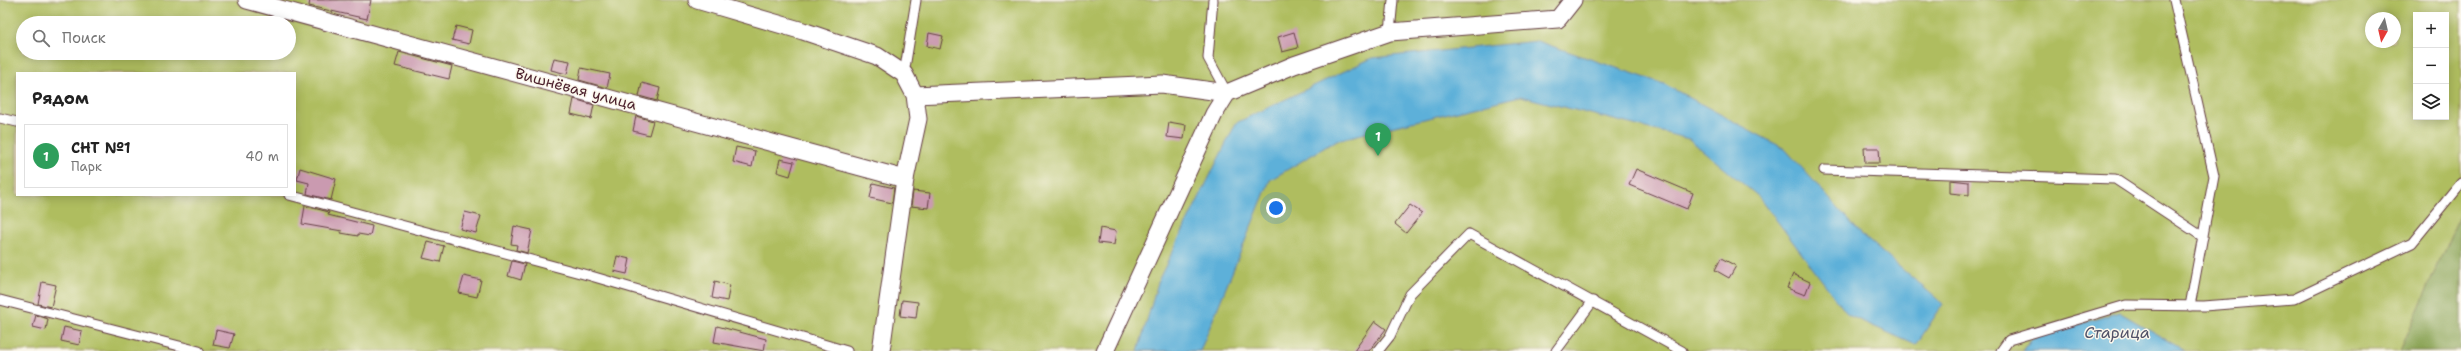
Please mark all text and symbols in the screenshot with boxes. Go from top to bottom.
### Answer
north arrow [2365,12,2401,48]
map controls [2413,12,2449,120]
button: + [2413,12,2449,48]
search box [16,16,296,60]
icon: search [30,27,52,49]
text: Поиск [62,28,106,48]
button: − [2413,48,2449,84]
street label: Вишнёвая улица [513,63,639,115]
button: layers [2413,84,2449,120]
text: Рядом [32,87,89,109]
pin: 1 [1365,123,1391,156]
text: СНТ №1 [71,138,131,158]
text: 1 [43,148,49,165]
text: 40 m [245,148,279,165]
text: Парк [71,158,102,175]
your location [1266,198,1286,218]
water label: Старица [2084,322,2150,343]

